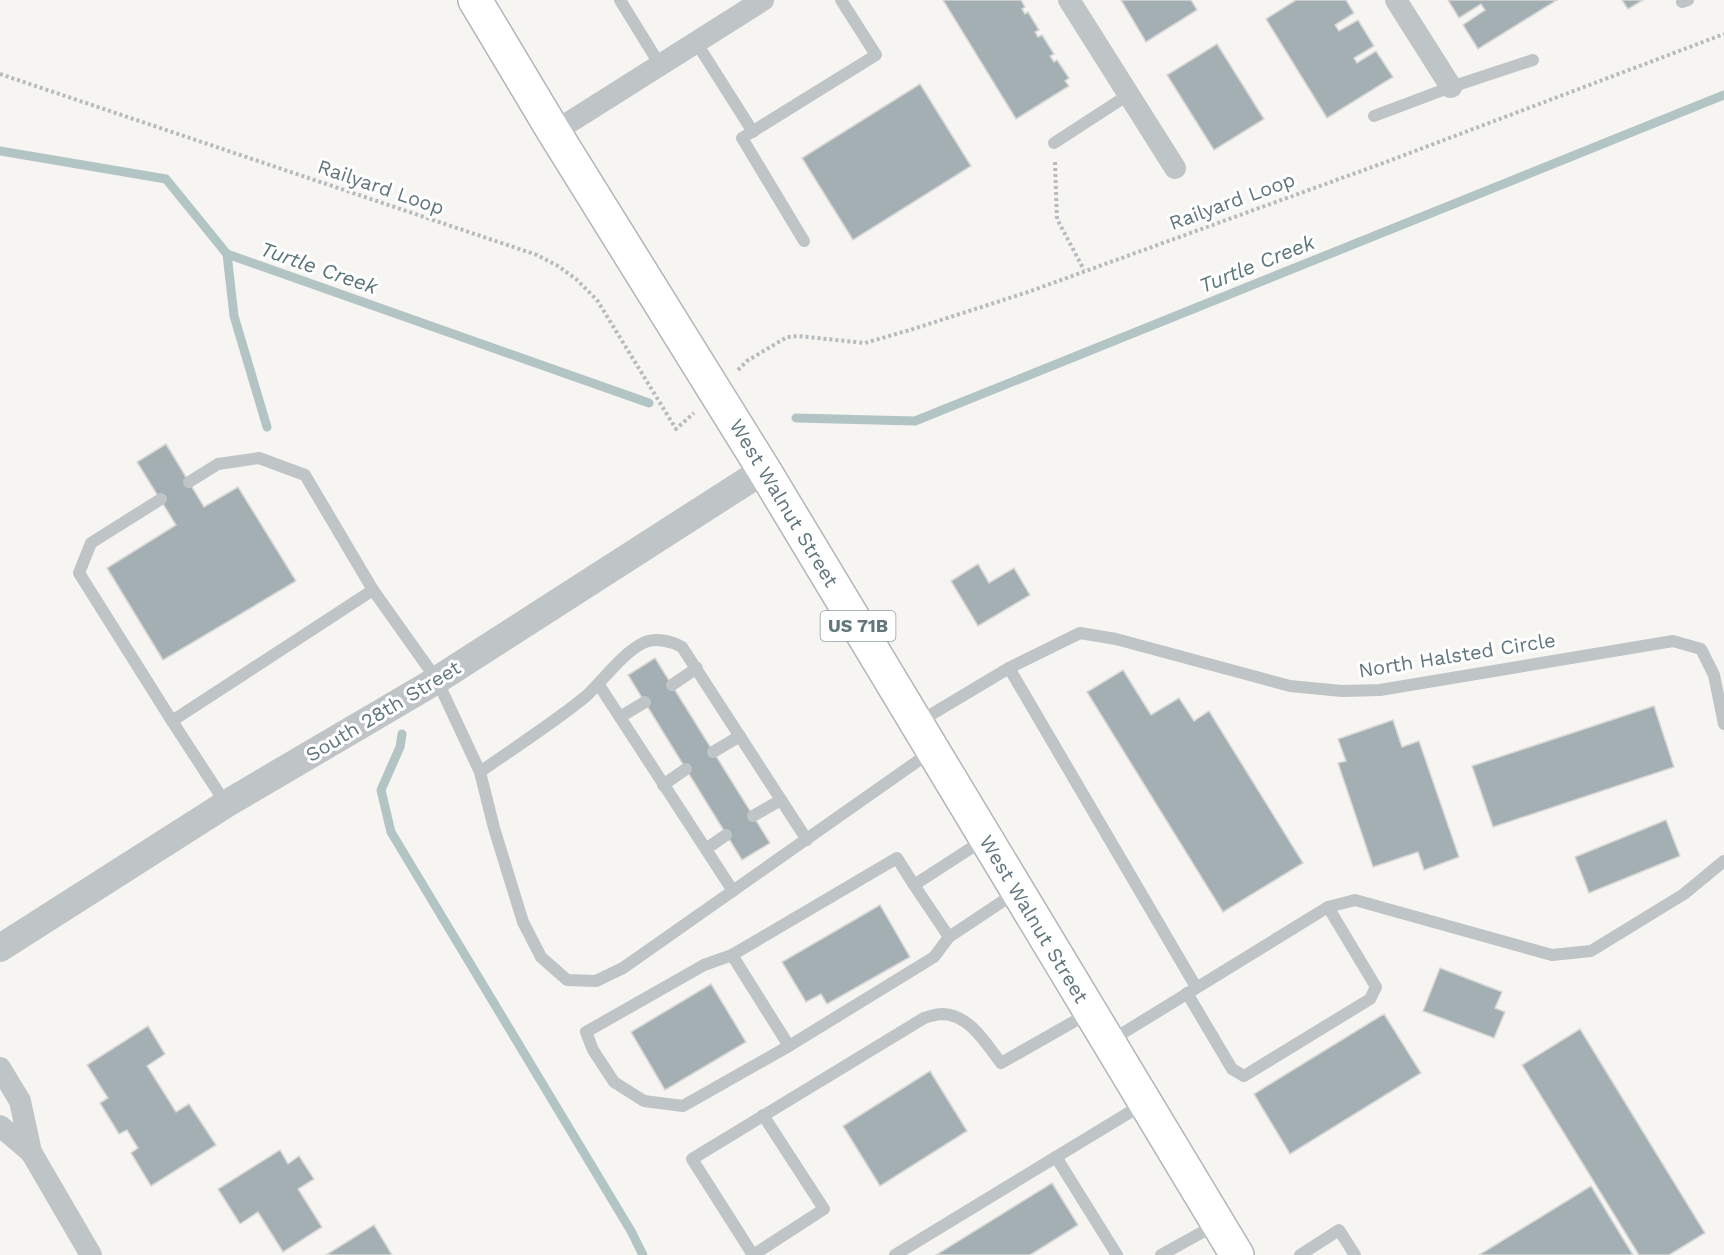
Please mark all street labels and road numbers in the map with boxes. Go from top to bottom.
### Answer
street label: Railyard Loop [315,154,447,220]
street label: Railyard Loop [1166,167,1298,235]
street label: West Walnut Street [724,415,844,592]
road number: US 71B [820,611,896,641]
street label: North Halsted Circle [1357,628,1557,682]
street label: South 28th Street [301,655,465,767]
street label: West Walnut Street [974,831,1094,1008]

